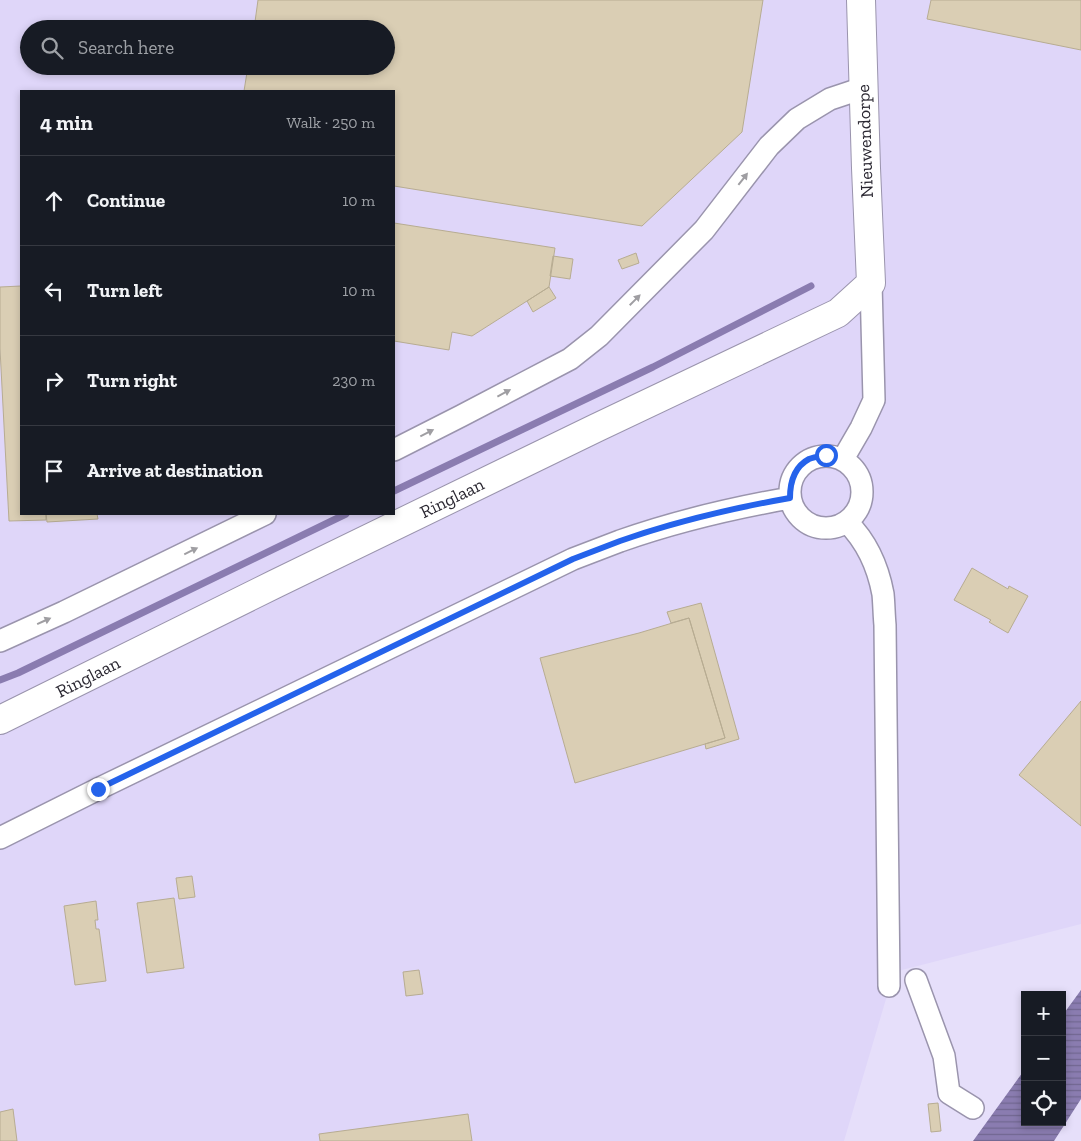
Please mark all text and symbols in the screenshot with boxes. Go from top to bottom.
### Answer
search box [20,20,395,75]
icon: search [38,34,66,62]
text: Search here [78,36,174,59]
street label: Nieuwendorpe [852,84,878,198]
text: 4 min [40,110,93,135]
text: Walk · 250 m [287,113,375,132]
one-way arrow [738,173,749,186]
icon: ahead [40,187,68,215]
text: Continue [87,189,165,212]
text: 10 m [342,191,375,210]
icon: left [40,277,68,305]
text: Turn left [87,279,162,302]
text: 10 m [342,281,375,300]
one-way arrow [629,294,641,306]
icon: right [40,367,68,395]
text: Turn right [87,369,177,392]
text: 230 m [332,371,375,390]
one-way arrow [497,389,511,397]
one-way arrow [420,429,435,437]
route start [815,444,838,467]
icon: arrive [40,457,68,485]
text: Arrive at destination [87,459,263,482]
street label: Ringlaan [416,473,488,523]
one-way arrow [184,547,198,555]
one-way arrow [37,616,51,624]
street label: Ringlaan [52,651,124,702]
route end [87,778,110,801]
map controls [1021,991,1066,1126]
button: + [1021,991,1066,1036]
button: − [1021,1036,1066,1081]
button: locate [1021,1081,1066,1126]

